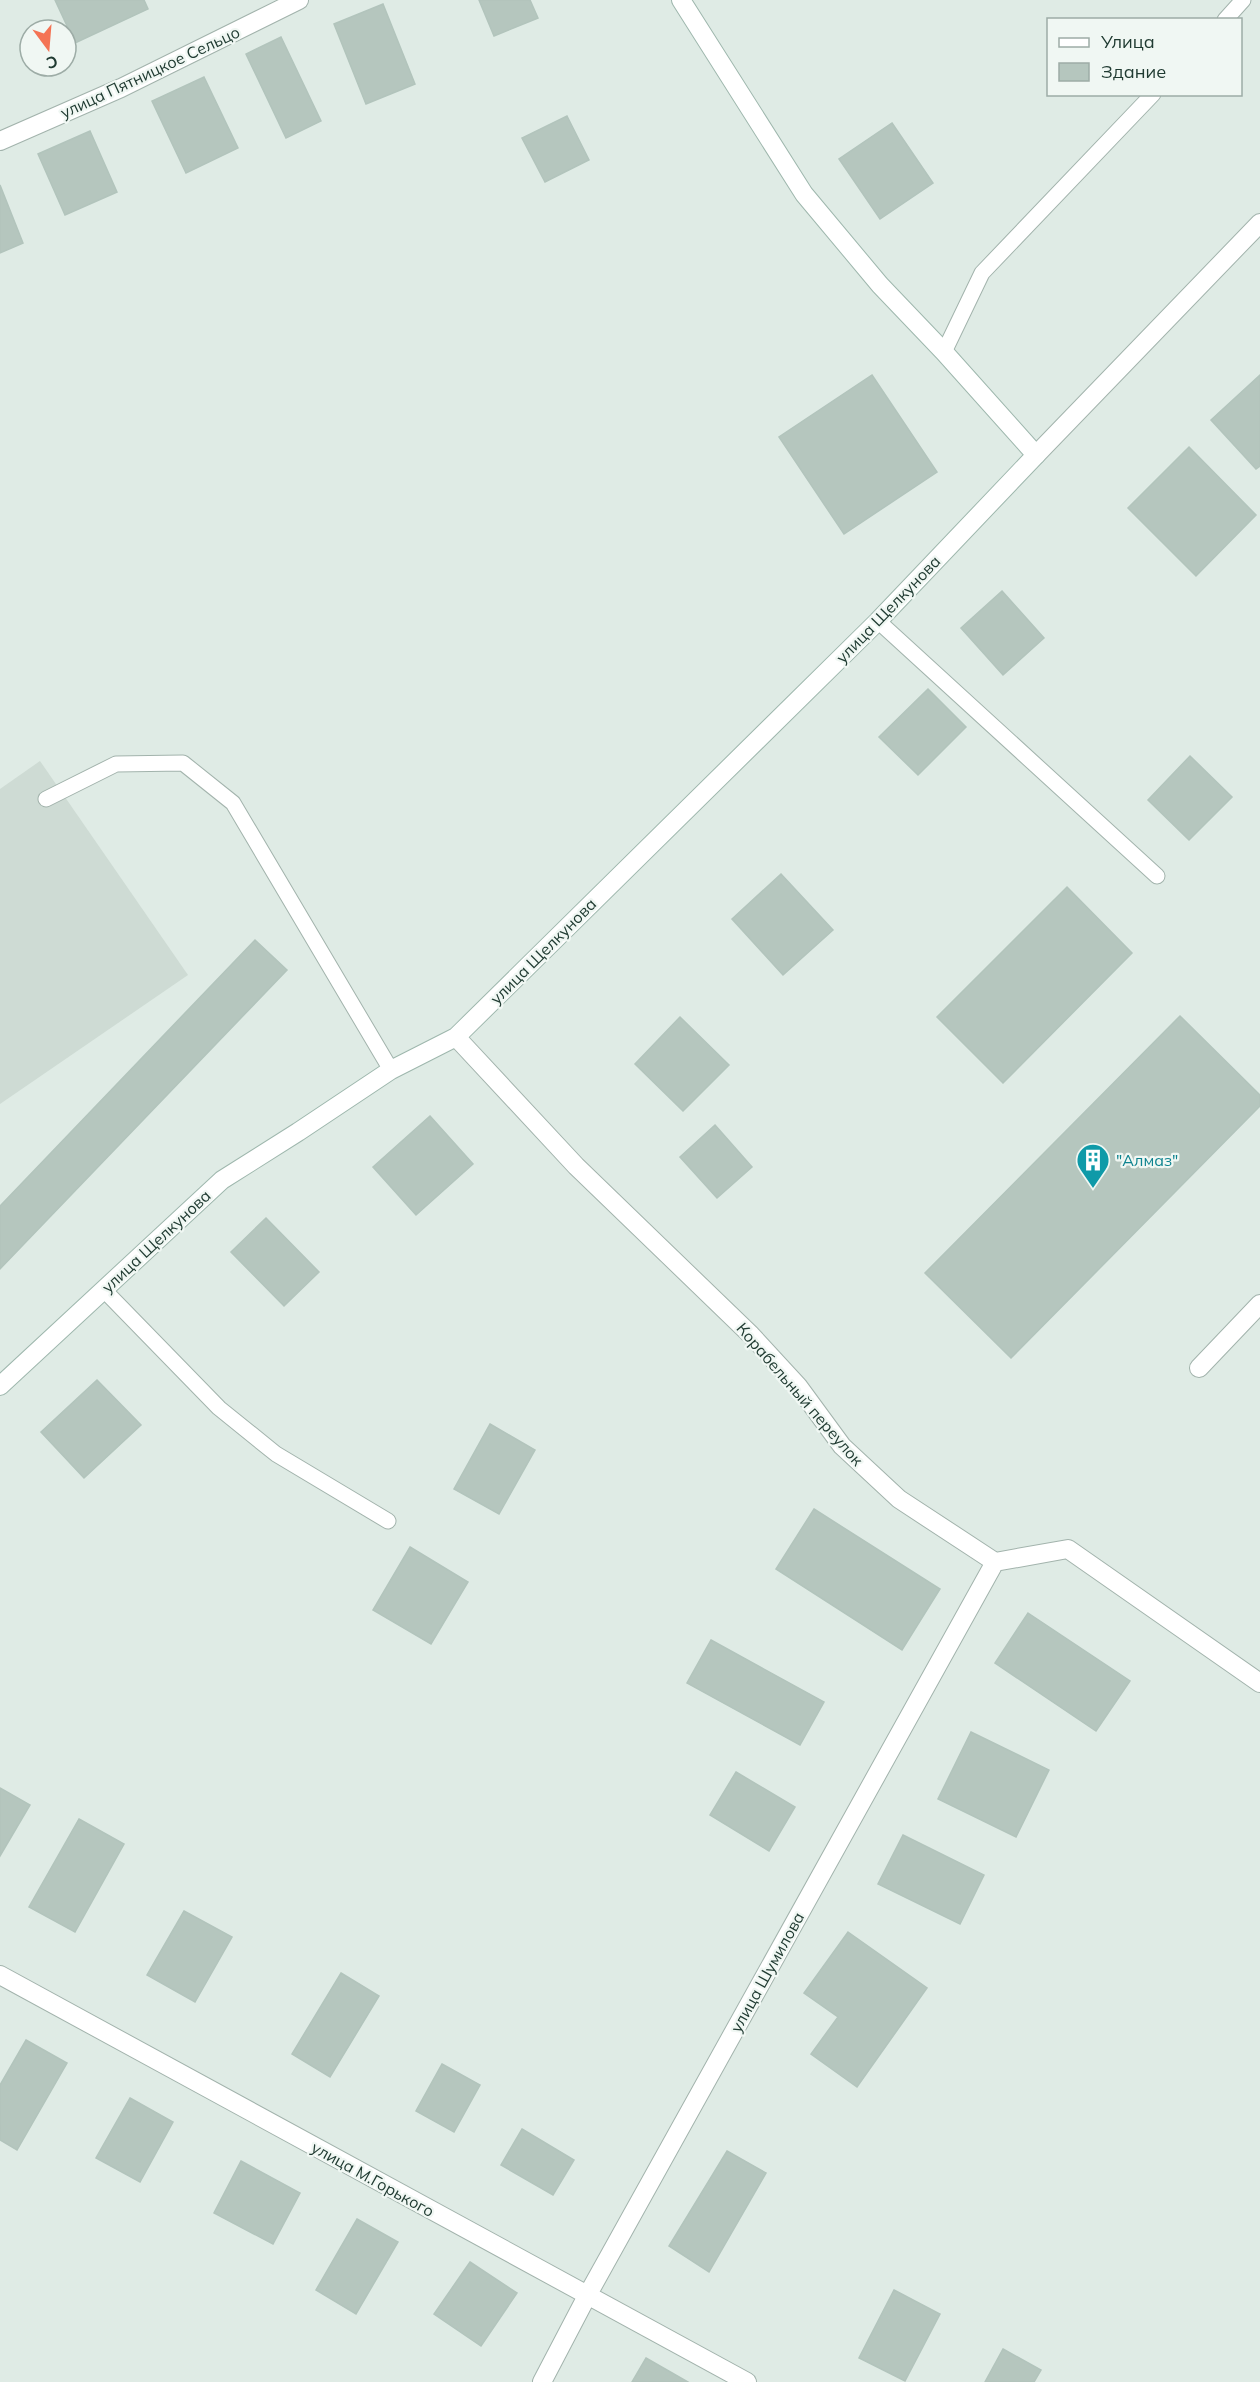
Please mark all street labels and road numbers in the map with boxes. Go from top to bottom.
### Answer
street label: улица Пятницкое Сельцо [57,22,243,122]
street label: улица Щелкунова [832,551,944,667]
street label: улица Щелкунова [486,894,600,1008]
street label: улица Щелкунова [97,1185,215,1297]
street label: Корабельный переулок [732,1318,868,1470]
street label: улица Шумилова [726,1908,808,2036]
street label: улица М.Горького [308,2137,438,2221]

